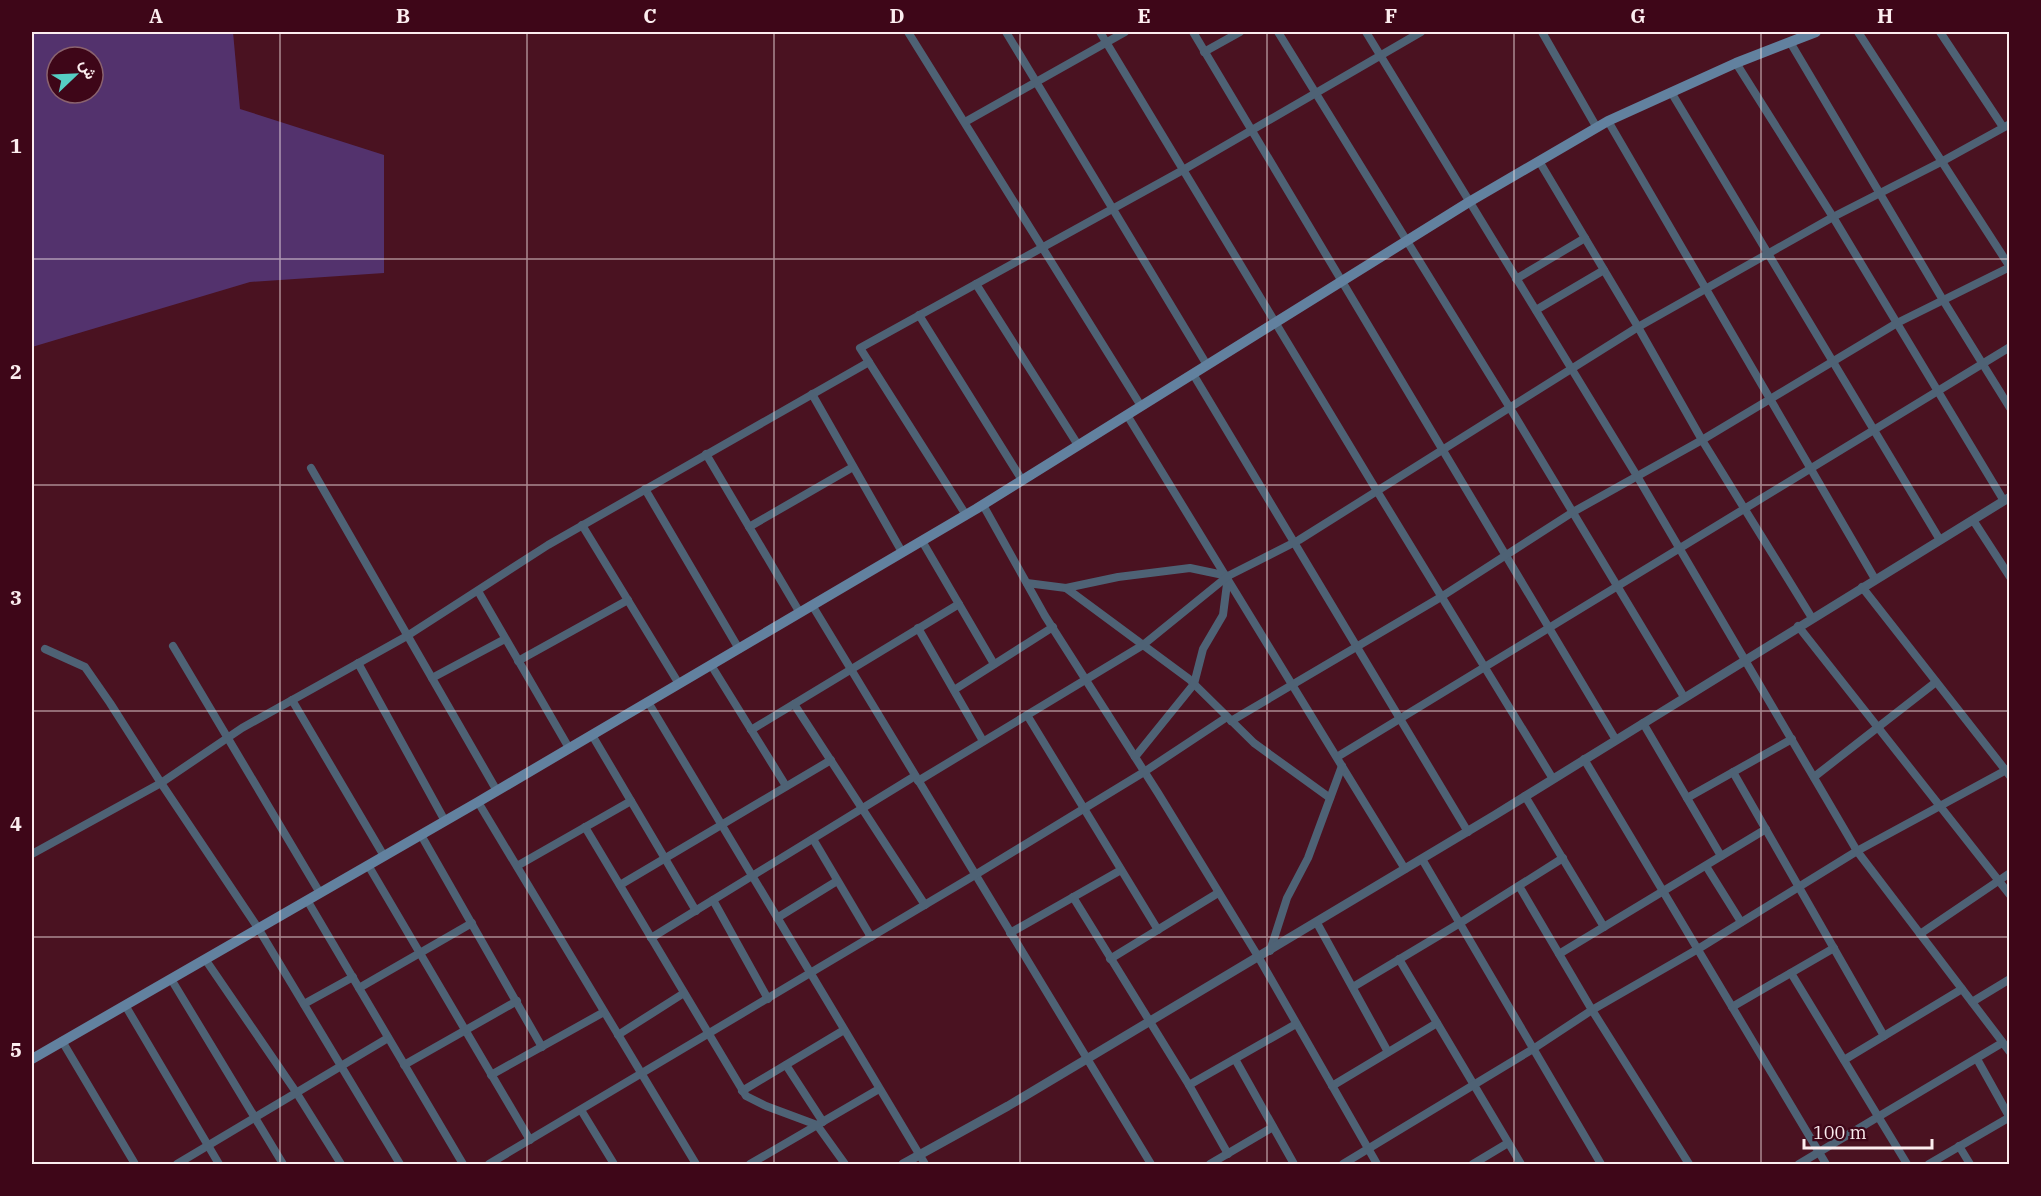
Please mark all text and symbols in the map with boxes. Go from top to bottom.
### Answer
text: A [149,2,163,29]
text: B [396,2,410,29]
text: C [643,2,657,29]
text: D [889,2,905,29]
text: E [1137,2,1151,29]
text: F [1385,2,1397,29]
text: G [1630,2,1646,29]
text: H [1877,2,1893,29]
north arrow [45,45,105,105]
text: ش [76,56,102,82]
text: 1 [10,132,22,159]
text: 2 [10,358,22,385]
text: 3 [10,584,22,611]
text: 4 [10,810,22,837]
text: 5 [10,1036,22,1063]
scale bar [1804,1112,1932,1150]
text: 100 m [1813,1121,1867,1144]

